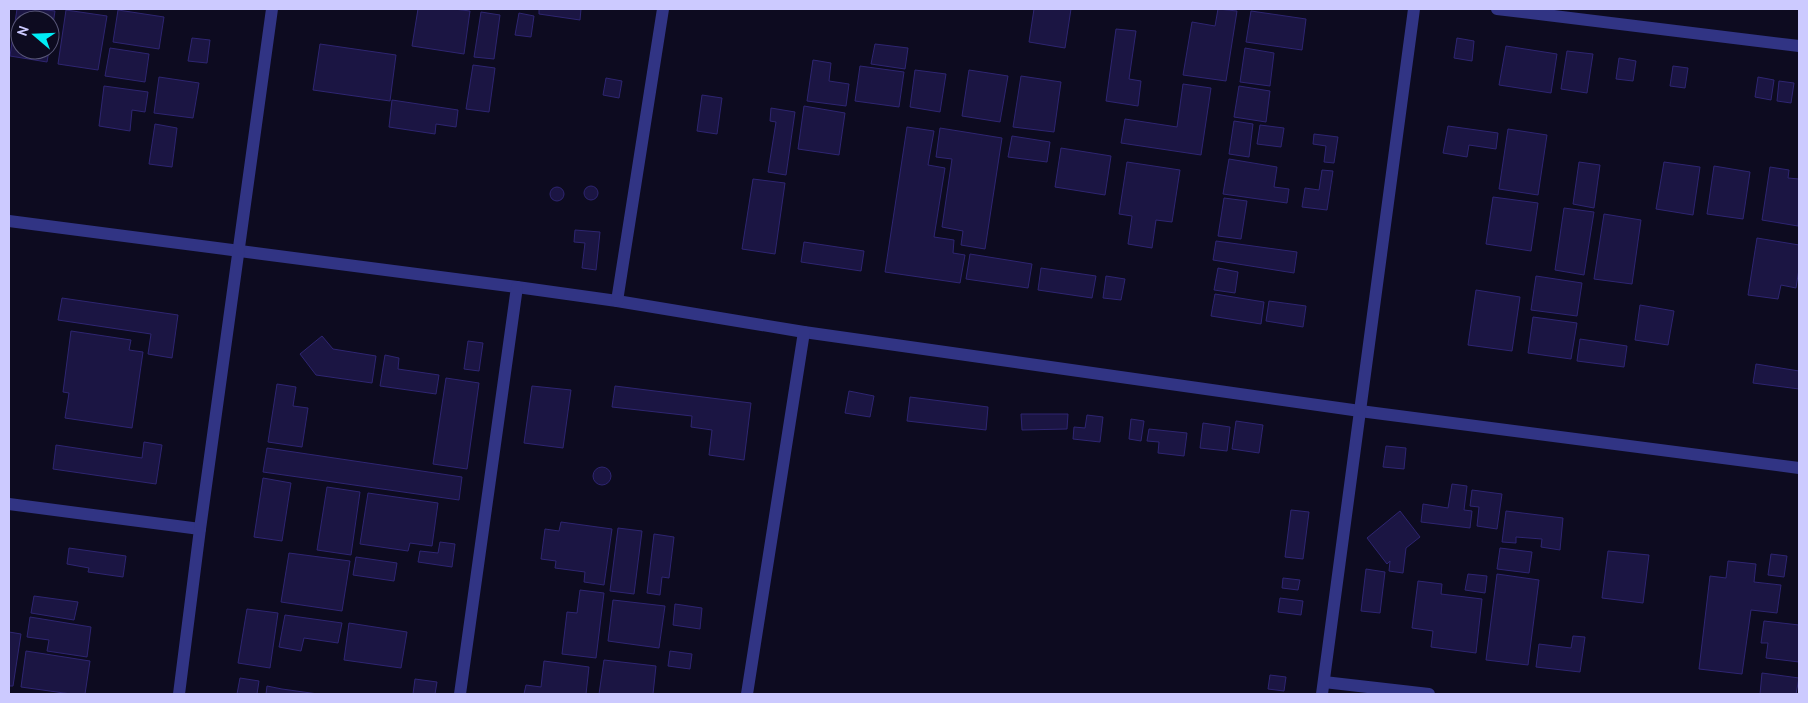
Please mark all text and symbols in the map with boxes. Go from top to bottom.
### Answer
north arrow [10,10,60,60]
text: N [13,23,33,38]

